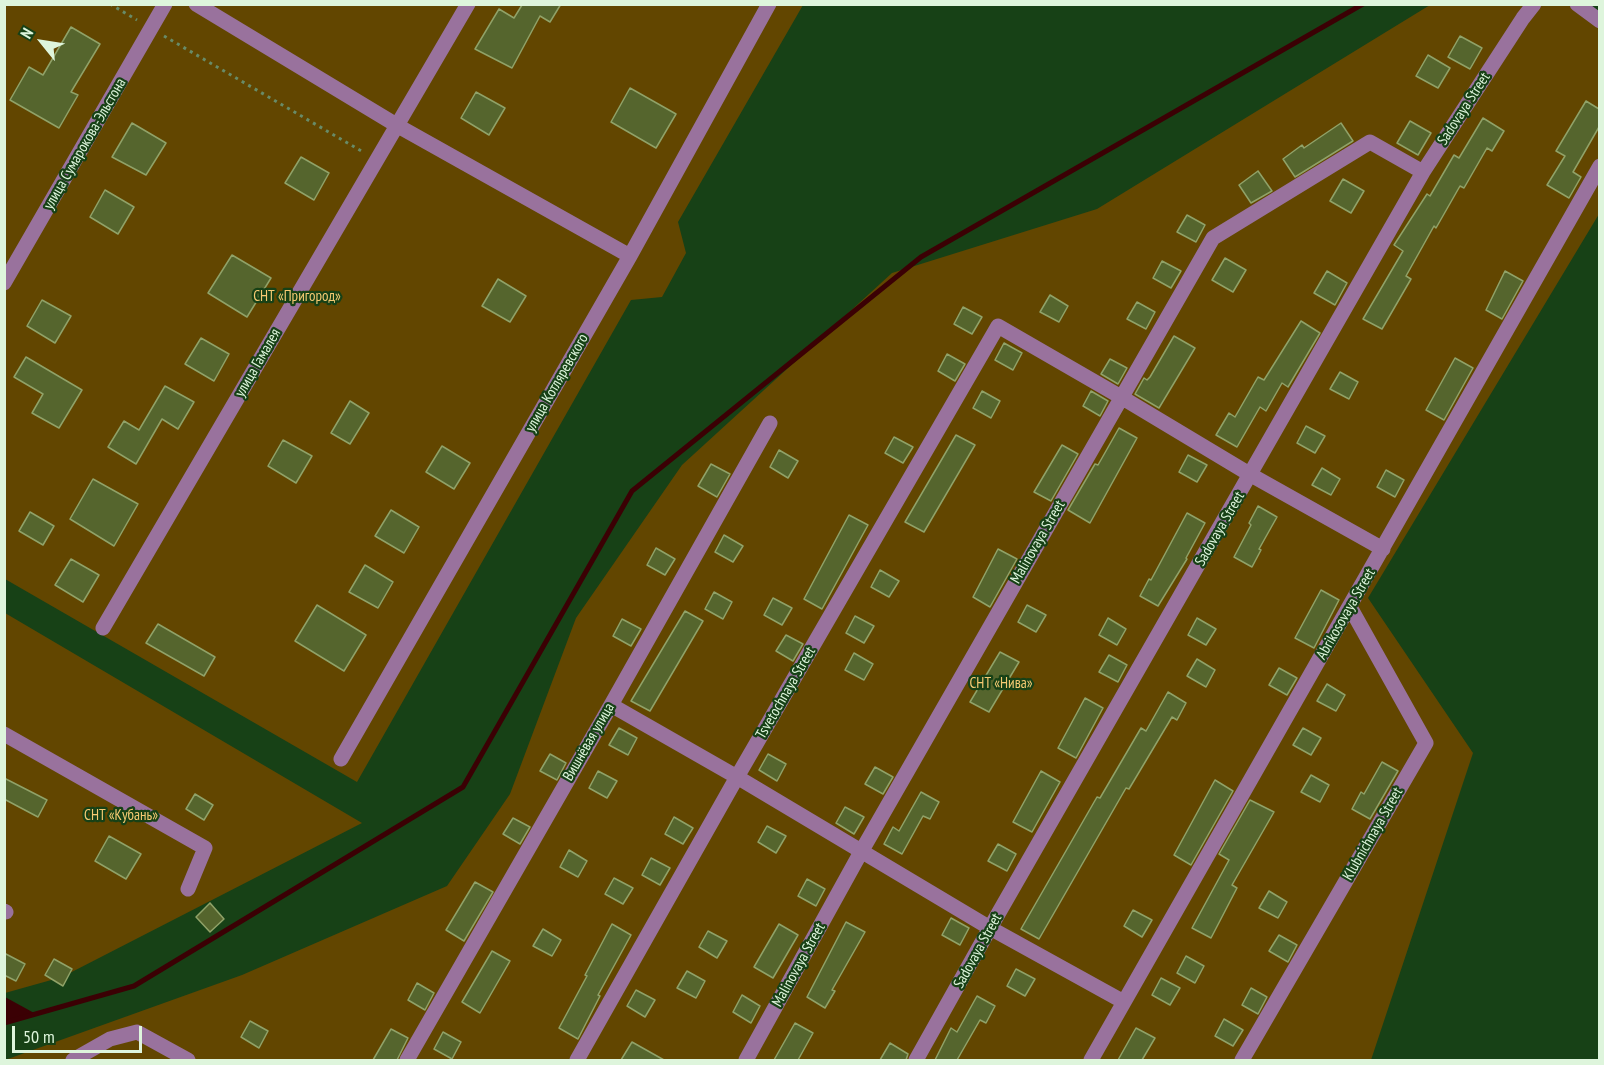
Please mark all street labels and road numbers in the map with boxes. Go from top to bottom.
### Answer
street label: Sadovaya Street [1434,69,1494,149]
street label: улица Сумарокова-Эльстона [40,75,130,213]
street label: улица Гамалея [231,326,285,400]
street label: улица Котляревского [522,331,592,435]
street label: Sadovaya Street [1191,489,1249,569]
street label: Malinovaya Street [1007,497,1069,587]
street label: Abrikosovaya Street [1313,565,1379,663]
street label: Tsvetochnaya Street [752,644,820,742]
street label: Вишнёвая улица [559,700,619,784]
street label: Klubnichnaya Street [1339,784,1407,884]
street label: Sadovaya Street [950,910,1006,992]
street label: Malinovaya Street [769,920,829,1010]

